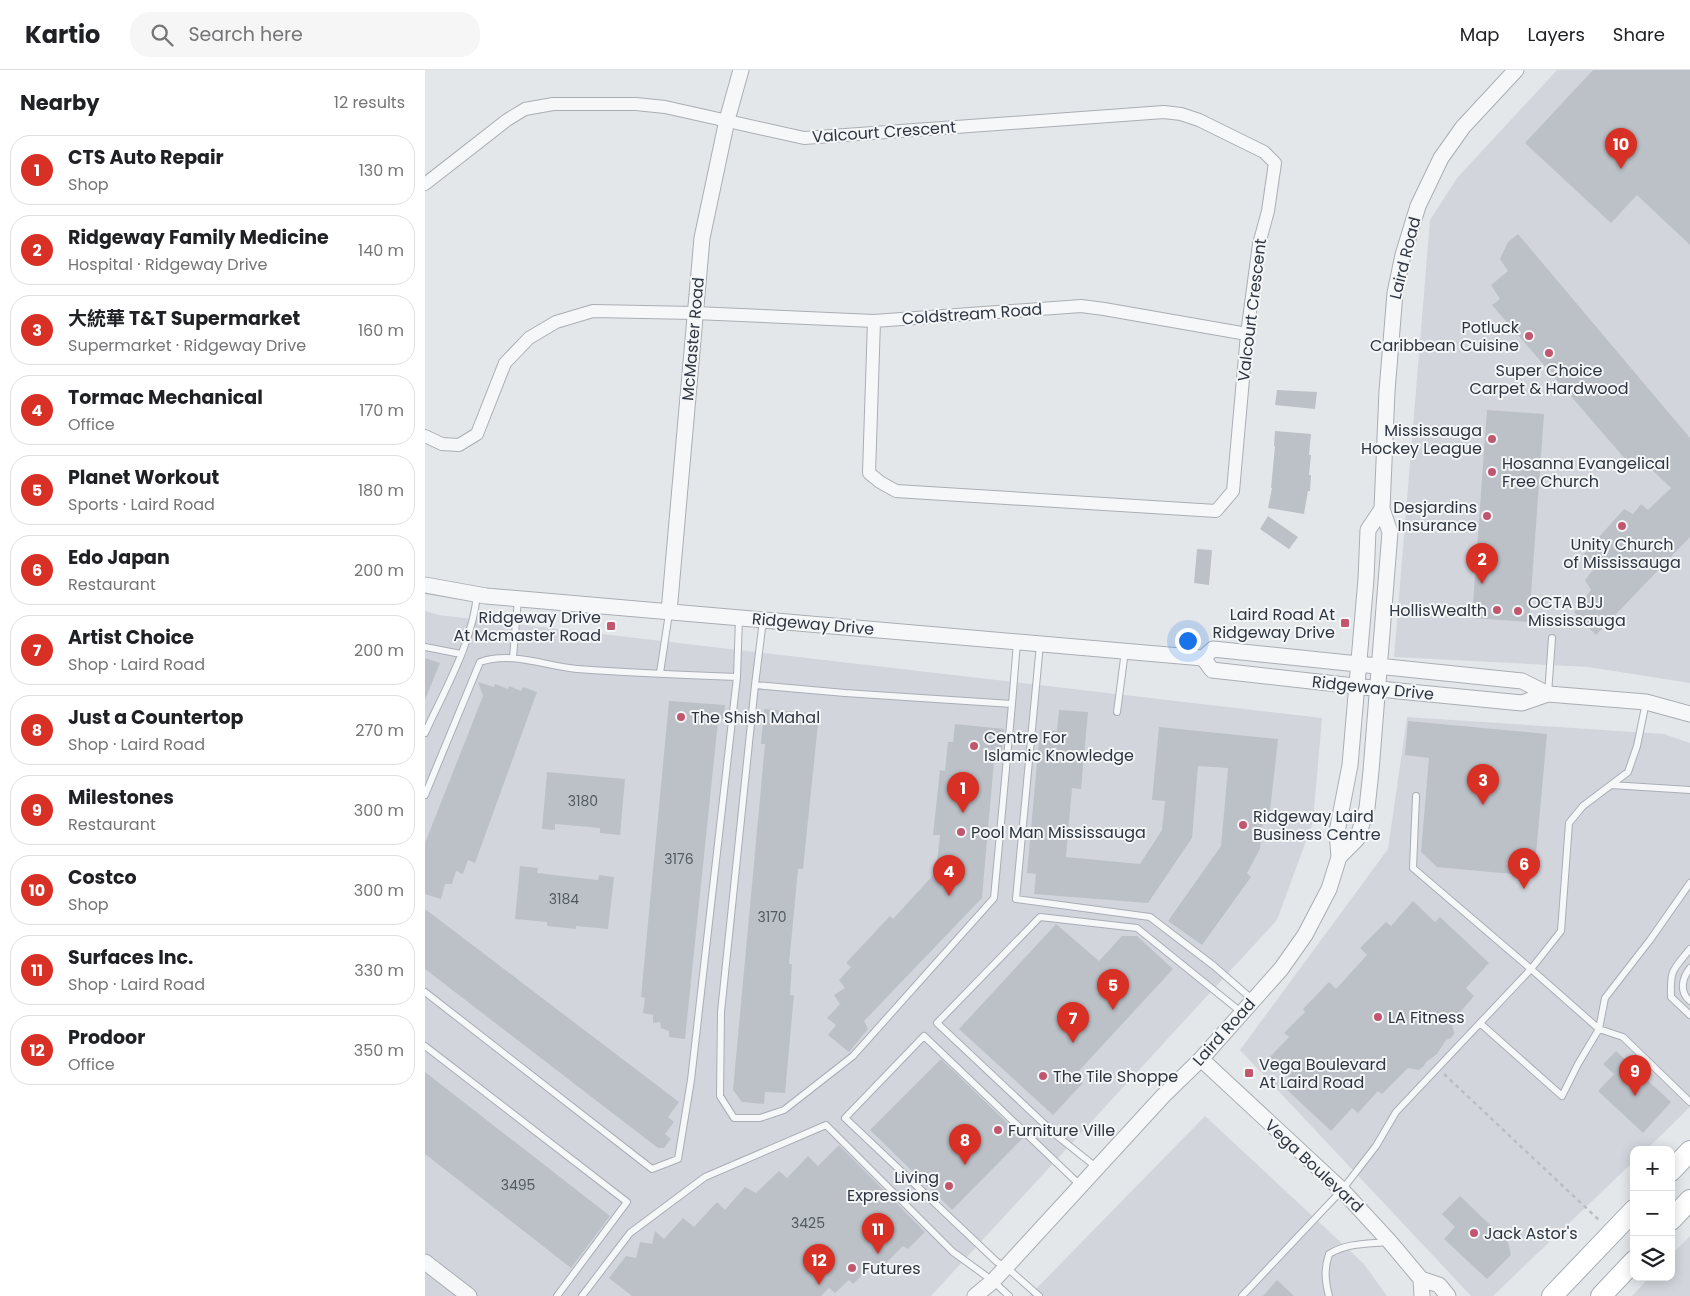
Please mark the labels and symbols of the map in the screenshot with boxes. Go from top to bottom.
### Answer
street label: Valcourt Crescent [811,115,957,148]
pin: 10 [1605,128,1637,169]
street label: Laird Road [1384,214,1426,302]
street label: Valcourt Crescent [1232,237,1272,383]
street label: McMaster Road [676,276,710,402]
street label: Coldstream Road [901,298,1043,330]
place label: Potluck Caribbean Cuisine [1370,316,1520,357]
marker: Potluck Caribbean Cuisine [1523,330,1535,342]
marker: Super Choice Carpet & Hardwood [1543,347,1555,359]
place label: Super Choice Carpet & Hardwood [1469,359,1629,400]
place label: Mississauga Hockey League [1361,419,1482,460]
marker: Mississauga Hockey League [1486,433,1498,445]
place label: Hosanna Evangelical Free Church [1502,452,1669,493]
marker: Hosanna Evangelical Free Church [1486,466,1498,478]
place label: Desjardins Insurance [1393,496,1477,537]
marker: Desjardins Insurance [1481,510,1493,522]
marker: Unity Church of Mississauga [1616,520,1628,532]
place label: Unity Church of Mississauga [1563,533,1681,574]
pin: 2 [1466,543,1498,584]
place label: OCTA BJJ Mississauga [1528,591,1626,632]
place label: HollisWealth [1389,599,1487,622]
place label: Laird Road At Ridgeway Drive [1212,603,1335,644]
marker: HollisWealth [1491,604,1503,616]
marker: OCTA BJJ Mississauga [1512,605,1524,617]
place label: Ridgeway Drive At Mcmaster Road [453,606,601,647]
street label: Ridgeway Drive [751,607,875,641]
marker: Laird Road At Ridgeway Drive [1339,617,1351,629]
marker: Ridgeway Drive At Mcmaster Road [605,620,617,632]
your location [1175,628,1201,654]
street label: Ridgeway Drive [1311,670,1435,706]
place label: The Shish Mahal [691,706,820,729]
marker: The Shish Mahal [675,711,687,723]
place label: Centre For Islamic Knowledge [984,726,1134,767]
marker: Centre For Islamic Knowledge [968,740,980,752]
pin: 3 [1467,764,1499,805]
pin: 1 [947,772,979,813]
house number: 3180 [568,791,598,811]
place label: Ridgeway Laird Business Centre [1253,805,1381,846]
marker: Ridgeway Laird Business Centre [1237,819,1249,831]
place label: Pool Man Mississauga [971,821,1146,844]
marker: Pool Man Mississauga [955,826,967,838]
pin: 6 [1508,848,1540,889]
house number: 3176 [664,849,694,869]
pin: 4 [933,855,965,896]
house number: 3184 [549,889,579,909]
house number: 3170 [757,907,787,927]
pin: 5 [1097,969,1129,1010]
street label: Laird Road [1187,993,1261,1071]
pin: 7 [1057,1002,1089,1043]
place label: LA Fitness [1388,1006,1465,1029]
marker: LA Fitness [1372,1011,1384,1023]
place label: Vega Boulevard At Laird Road [1259,1053,1386,1094]
pin: 9 [1619,1055,1651,1096]
place label: The Tile Shoppe [1053,1065,1178,1088]
marker: Vega Boulevard At Laird Road [1243,1067,1255,1079]
marker: The Tile Shoppe [1037,1070,1049,1082]
street label: Vega Boulevard [1260,1114,1368,1218]
place label: Furniture Ville [1008,1119,1115,1142]
pin: 8 [949,1124,981,1165]
marker: Furniture Ville [992,1124,1004,1136]
place label: Living Expressions [847,1166,939,1207]
house number: 3495 [501,1175,535,1195]
marker: Living Expressions [943,1180,955,1192]
house number: 3425 [791,1213,825,1233]
pin: 11 [862,1213,894,1254]
place label: Jack Astor's [1484,1222,1578,1245]
marker: Jack Astor's [1468,1227,1480,1239]
pin: 12 [803,1244,835,1285]
place label: Futures [862,1257,921,1280]
marker: Futures [846,1262,858,1274]

